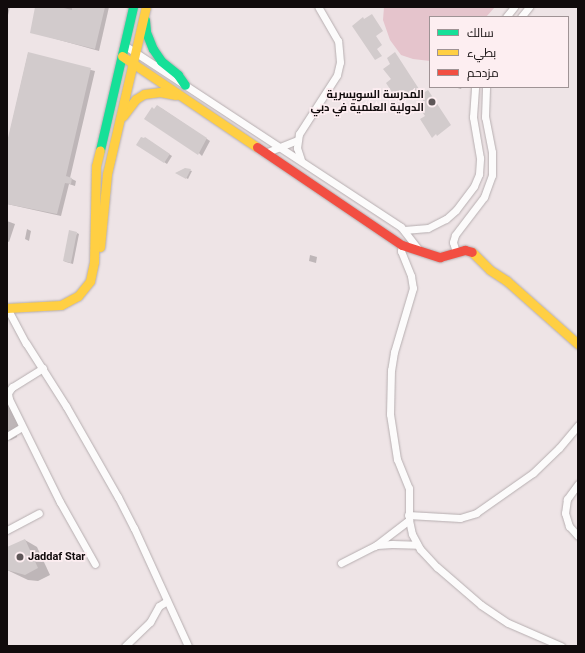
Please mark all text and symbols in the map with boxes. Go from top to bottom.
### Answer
legend [429,16,569,88]
text: سالك [467,26,494,40]
text: بطيء [467,46,496,60]
text: مزدحم [467,66,499,80]
place label: المدرسة السويسرية الدولية العلمية في دبي [310,89,424,115]
marker: المدرسة السويسرية الدولية العلمية في دبي [427,97,437,107]
place label: Jaddaf Star [28,550,85,564]
marker: Jaddaf Star [15,552,25,562]

